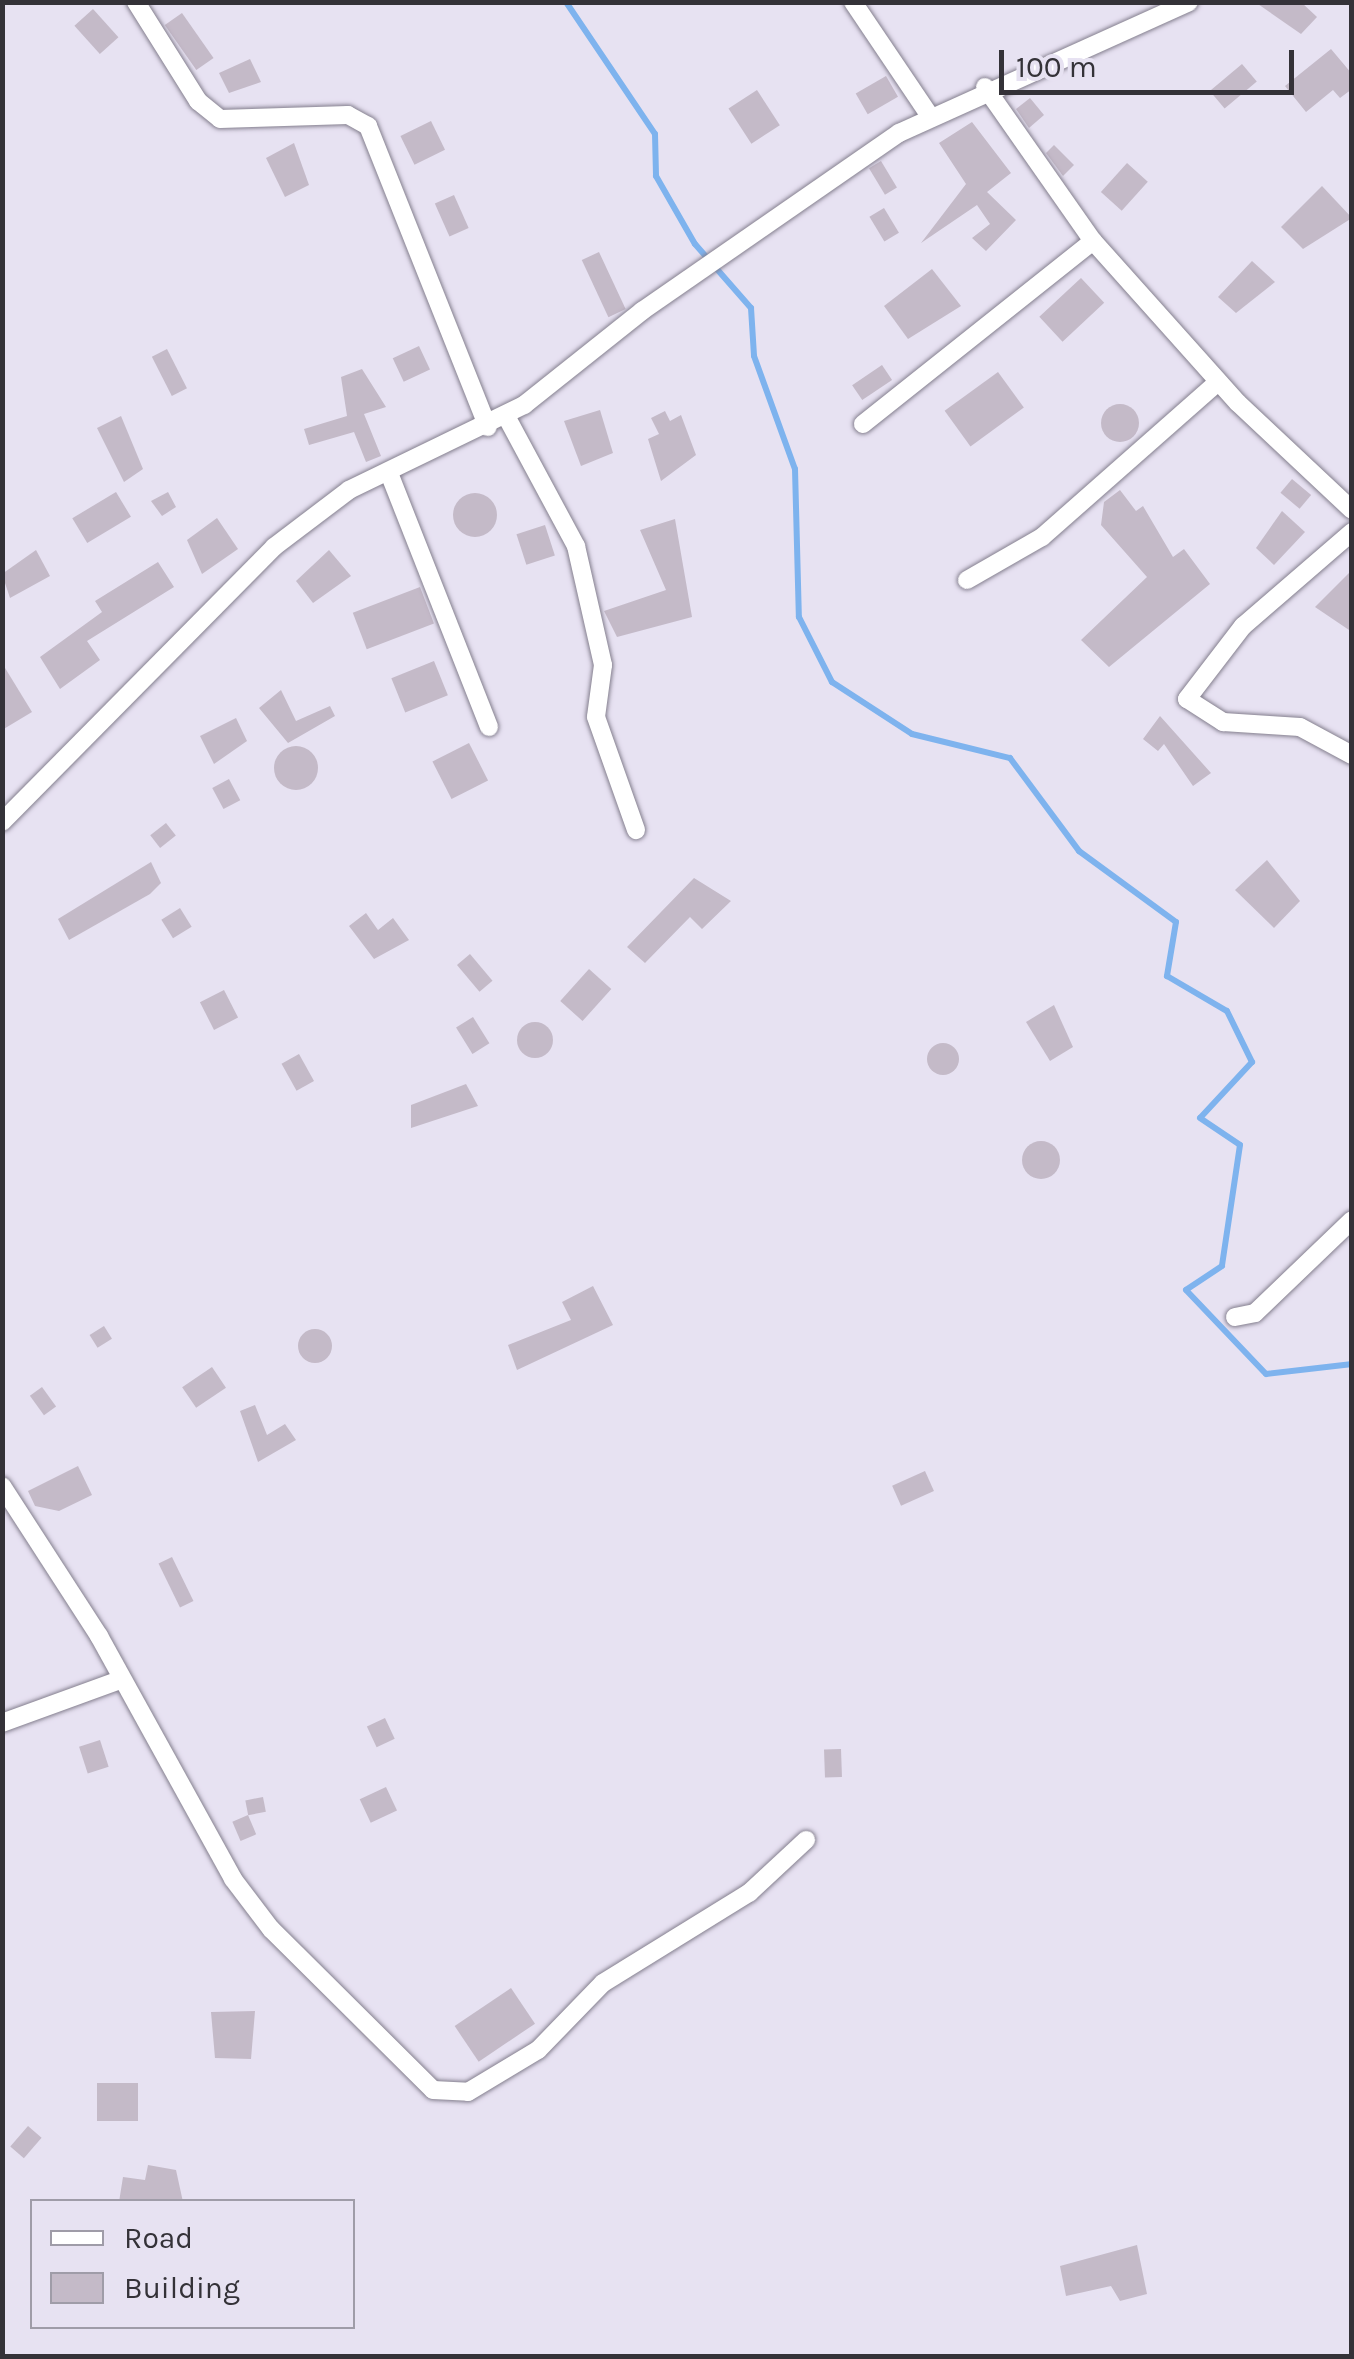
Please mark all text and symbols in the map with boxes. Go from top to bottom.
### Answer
scale bar [1004,30,1299,92]
text: 100 m [1016,49,1097,85]
legend [30,2199,355,2329]
text: Road [124,2220,193,2256]
text: Building [124,2270,240,2306]

